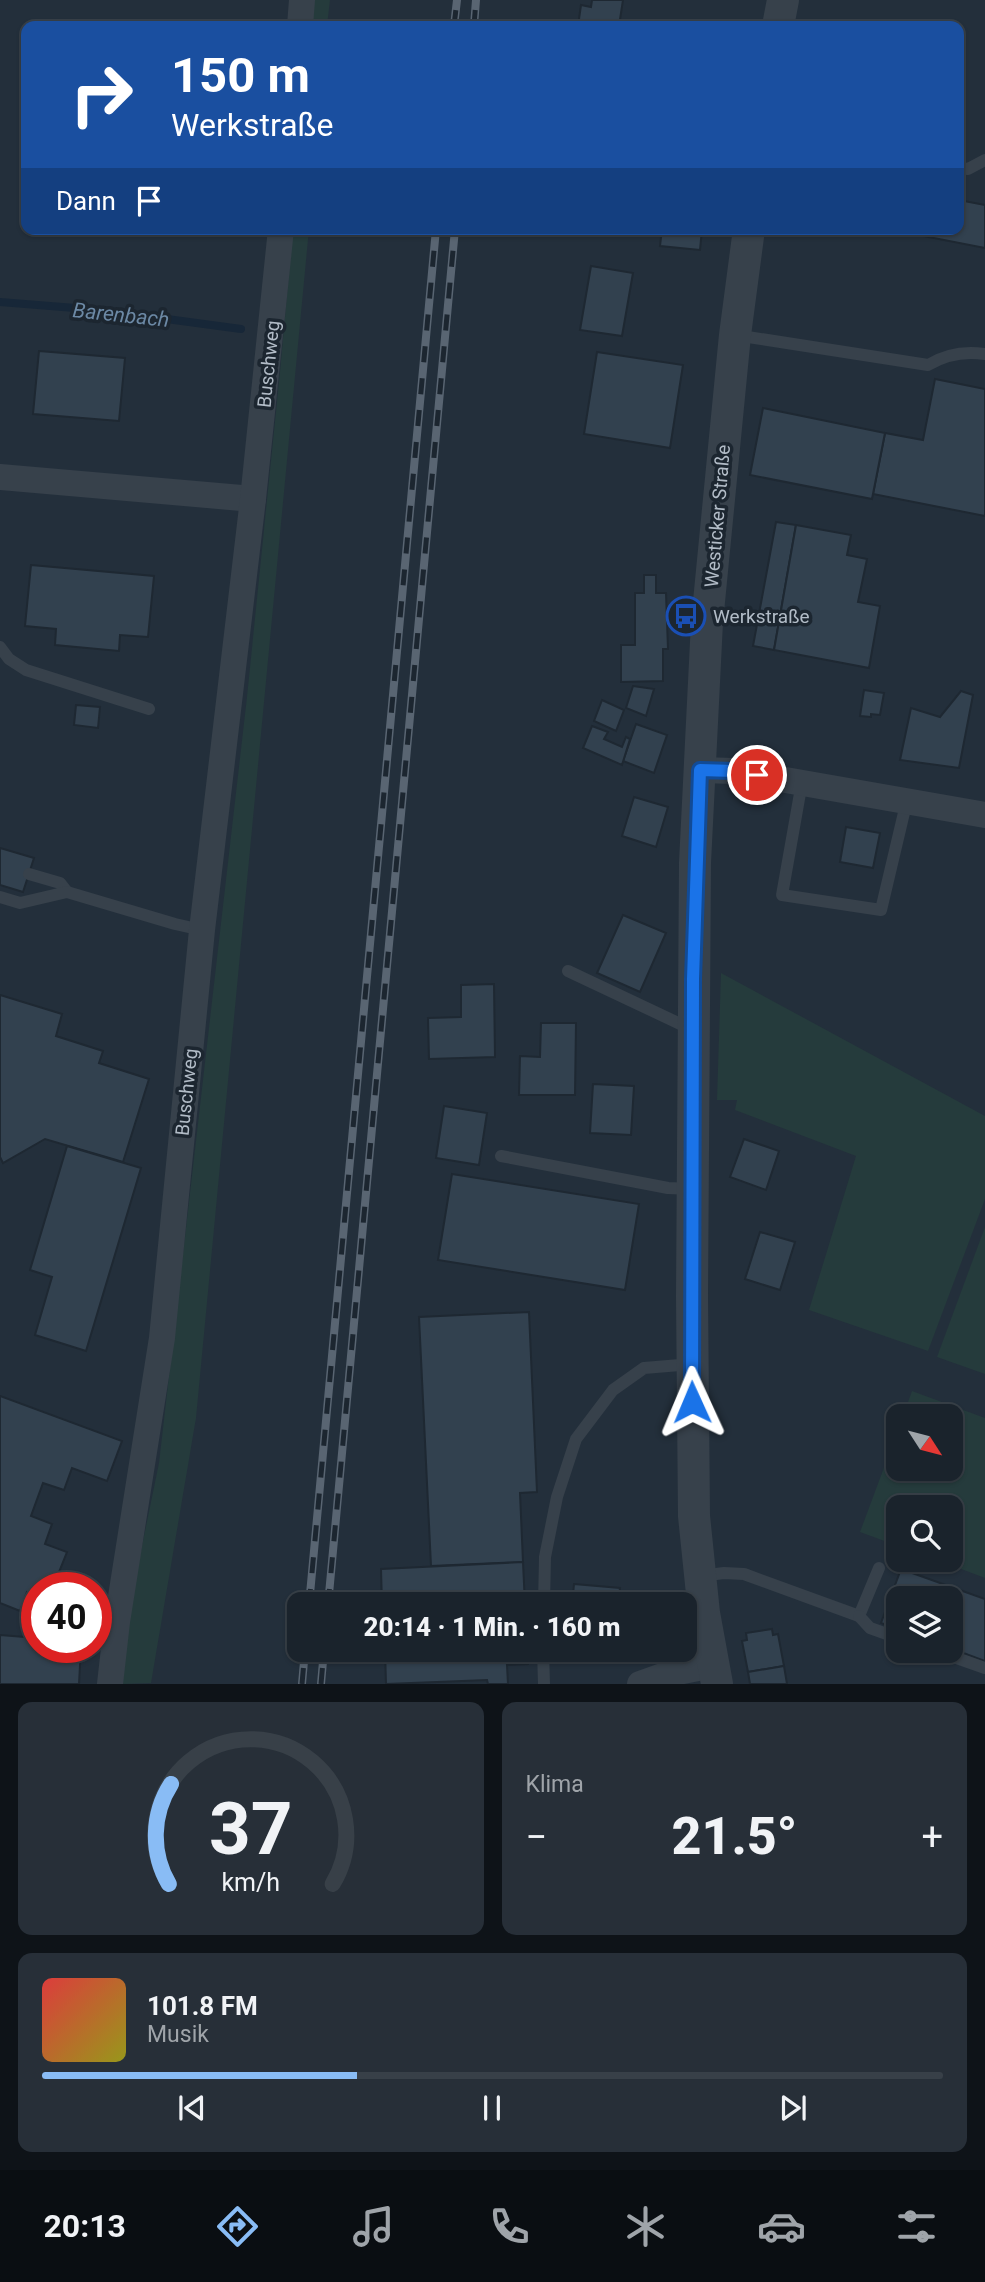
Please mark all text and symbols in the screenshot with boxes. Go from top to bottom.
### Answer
text: 150 m [171,47,310,104]
icon: right [56,49,147,140]
text: Werkstraße [171,106,334,144]
icon: arrive [130,182,168,220]
text: Dann [56,186,116,216]
water label: Barenbach [72,298,170,332]
street label: Buschweg [252,319,285,409]
street label: Westicker Straße [700,444,735,588]
bus stop icon: Werkstraße [665,595,707,637]
place label: Werkstraße [713,605,810,628]
pin [727,745,787,805]
icon: arrive [738,756,776,794]
street label: Buschweg [170,1047,203,1137]
position arrow [655,1365,729,1439]
north arrow [886,1404,962,1480]
map controls [886,1404,963,1663]
button: search [886,1495,963,1572]
speed limit sign: 40 [21,1572,112,1663]
button: layers [886,1586,963,1663]
text: 20:14 · 1 Min. · 160 m [363,1612,621,1642]
text: Klima [526,1771,584,1798]
text: 37 [209,1787,293,1873]
text: 21.5° [671,1806,797,1867]
text: − [526,1815,547,1859]
text: + [921,1815,943,1859]
text: km/h [221,1868,280,1897]
text: 101.8 FM [147,1991,258,2021]
text: Musik [147,2021,209,2048]
icon: previous [173,2089,211,2127]
icon: pause [473,2089,511,2127]
icon: next [774,2089,812,2127]
icon: directions [213,2202,262,2251]
icon: music [349,2202,398,2251]
icon: phone [485,2202,534,2251]
icon: climate [621,2202,670,2251]
icon: car [757,2202,806,2251]
icon: filters [892,2202,941,2251]
text: 20:13 [43,2207,126,2245]

